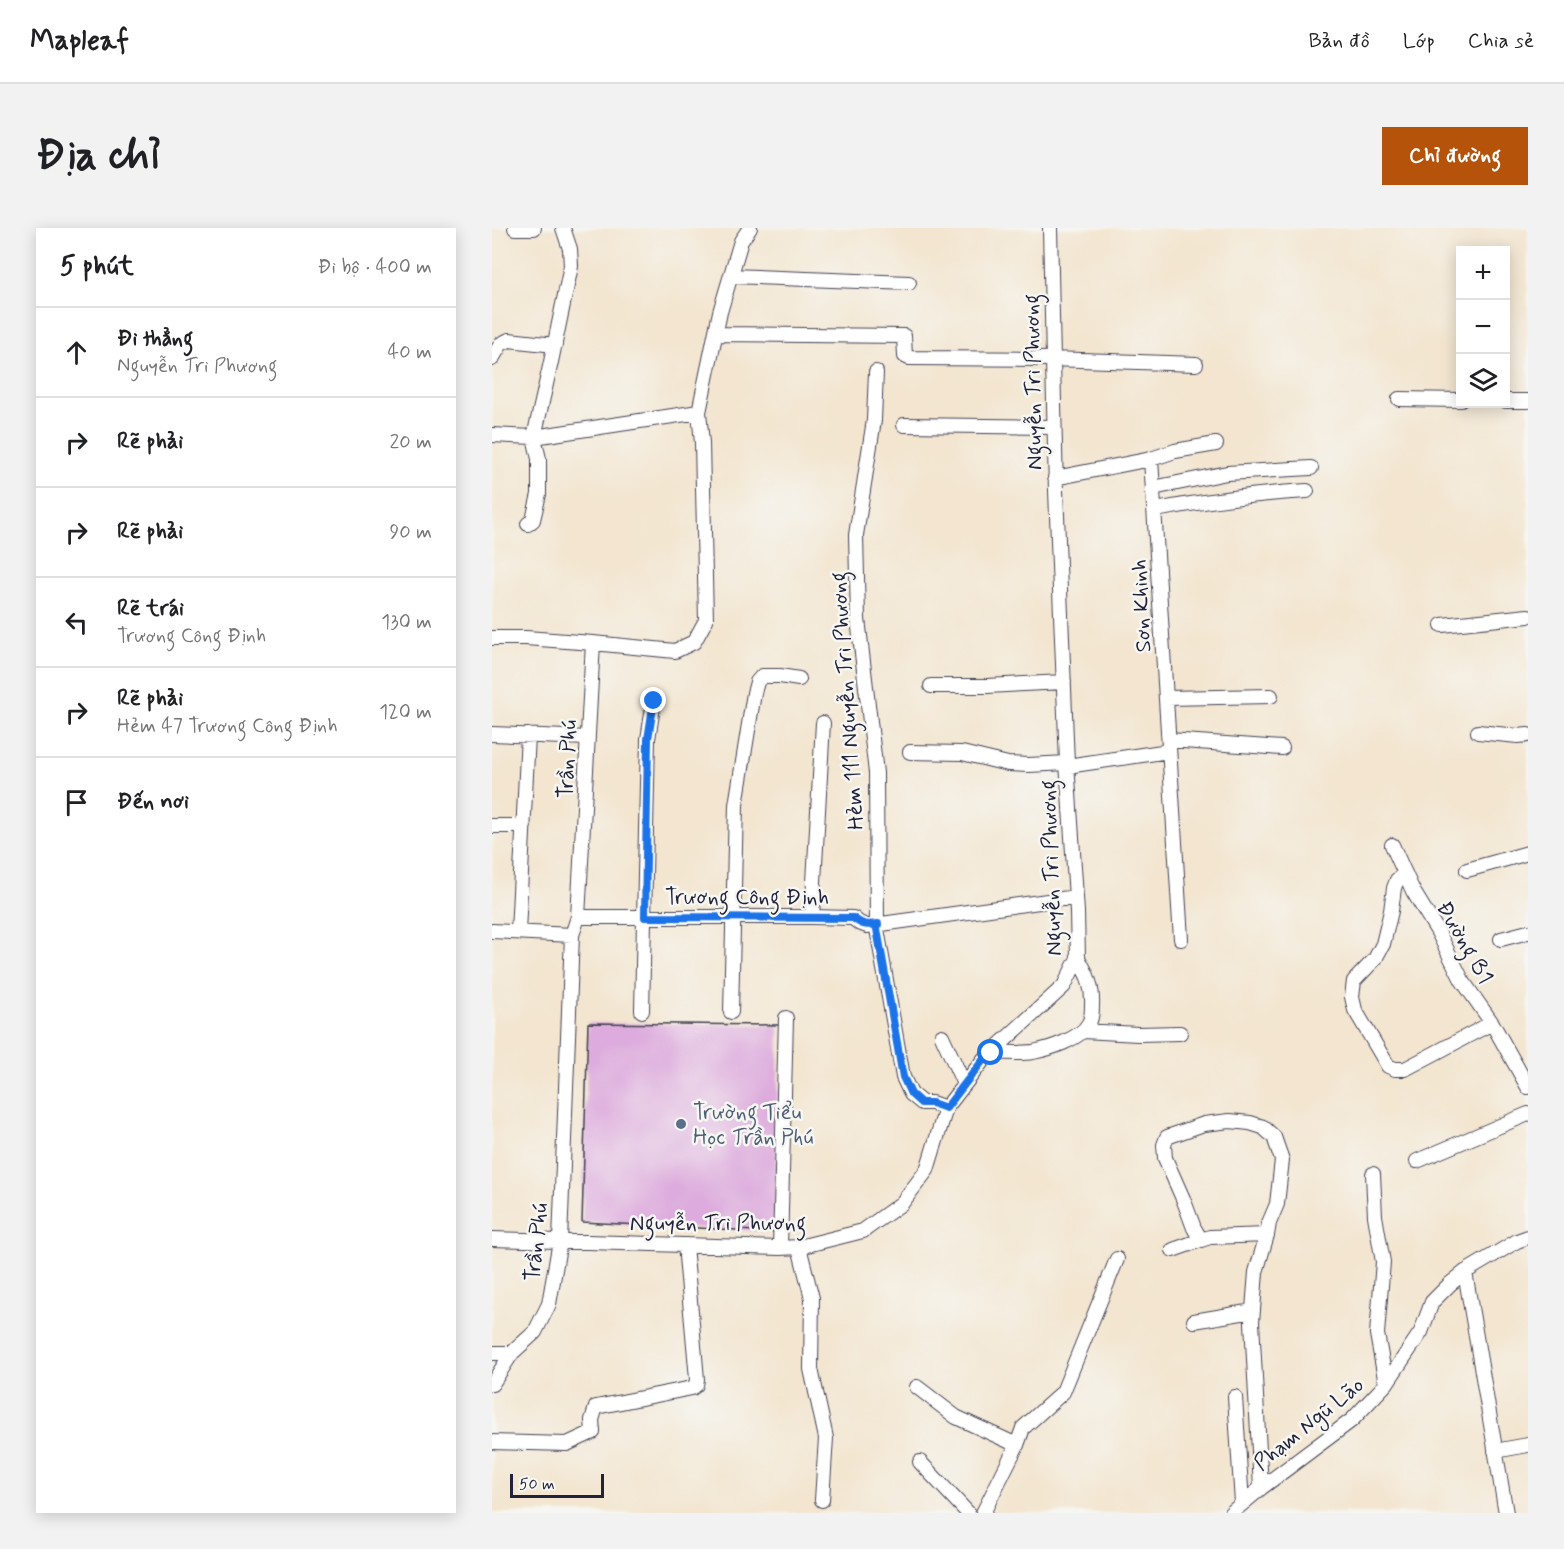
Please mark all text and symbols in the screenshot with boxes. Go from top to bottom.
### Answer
text: Mapleaf [30,23,129,60]
text: Bản đồ [1309,27,1370,55]
text: Lớp [1403,27,1435,55]
text: Chia sẻ [1468,27,1534,55]
button: Chỉ đường [1382,127,1528,185]
text: Địa chỉ [36,129,161,184]
map controls [1456,246,1510,408]
button: + [1456,246,1510,300]
text: 5 phút [60,250,134,284]
text: Đi bộ · 400 m [317,254,432,281]
street label: Nguyễn Tri Phương [1018,293,1053,470]
button: − [1456,300,1510,354]
text: Đi thẳng [117,325,193,353]
icon: ahead [60,336,93,369]
text: 40 m [388,339,432,366]
text: Nguyễn Tri Phương [117,353,277,380]
button: layers [1456,354,1510,408]
icon: right [60,426,93,459]
text: Rẽ phải [117,428,183,456]
text: 20 m [389,429,432,456]
icon: right [60,516,93,549]
text: Rẽ phải [117,518,183,546]
text: 90 m [389,519,432,546]
street label: Sơn Khinh [1126,559,1158,653]
street label: Hẻm 111 Nguyễn Tri Phương [825,571,874,831]
text: Rẽ trái [117,595,184,623]
icon: left [60,606,93,639]
text: 130 m [381,609,432,636]
text: Trương Công Định [117,623,266,650]
text: Rẽ phải [117,685,183,713]
route end [640,687,666,713]
icon: right [60,696,93,729]
text: 120 m [379,699,432,726]
text: Hẻm 47 Trương Công Định [117,713,338,740]
street label: Trần Phú [552,719,584,799]
street label: Nguyễn Tri Phương [1035,779,1072,957]
icon: arrive [60,786,93,819]
text: Đến nơi [117,788,189,816]
street label: Trương Công Định [665,884,829,915]
street label: Đường B1 [1427,897,1499,991]
route start [977,1039,1003,1065]
place label: Trường Tiểu Học Trần Phú [693,1099,813,1152]
marker: Trường Tiểu Học Trần Phú [674,1117,688,1131]
street label: Trần Phú [519,1201,555,1283]
street label: Nguyễn Tri Phương [630,1210,806,1241]
street label: Phạm Ngũ Lão [1248,1372,1372,1480]
scale bar [510,1471,604,1498]
text: 50 m [519,1474,555,1495]

